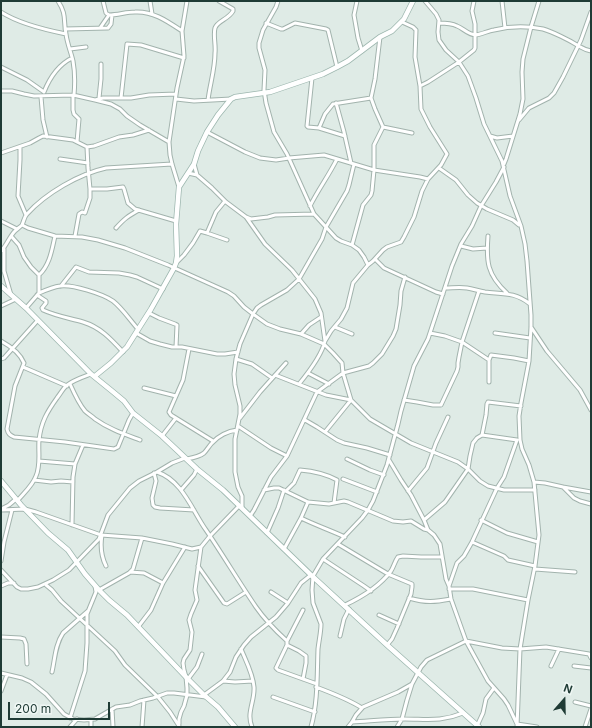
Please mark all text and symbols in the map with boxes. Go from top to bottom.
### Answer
north arrow [544,680,584,720]
text: N [562,681,574,697]
scale bar [10,694,112,720]
text: 200 m [15,701,51,716]

